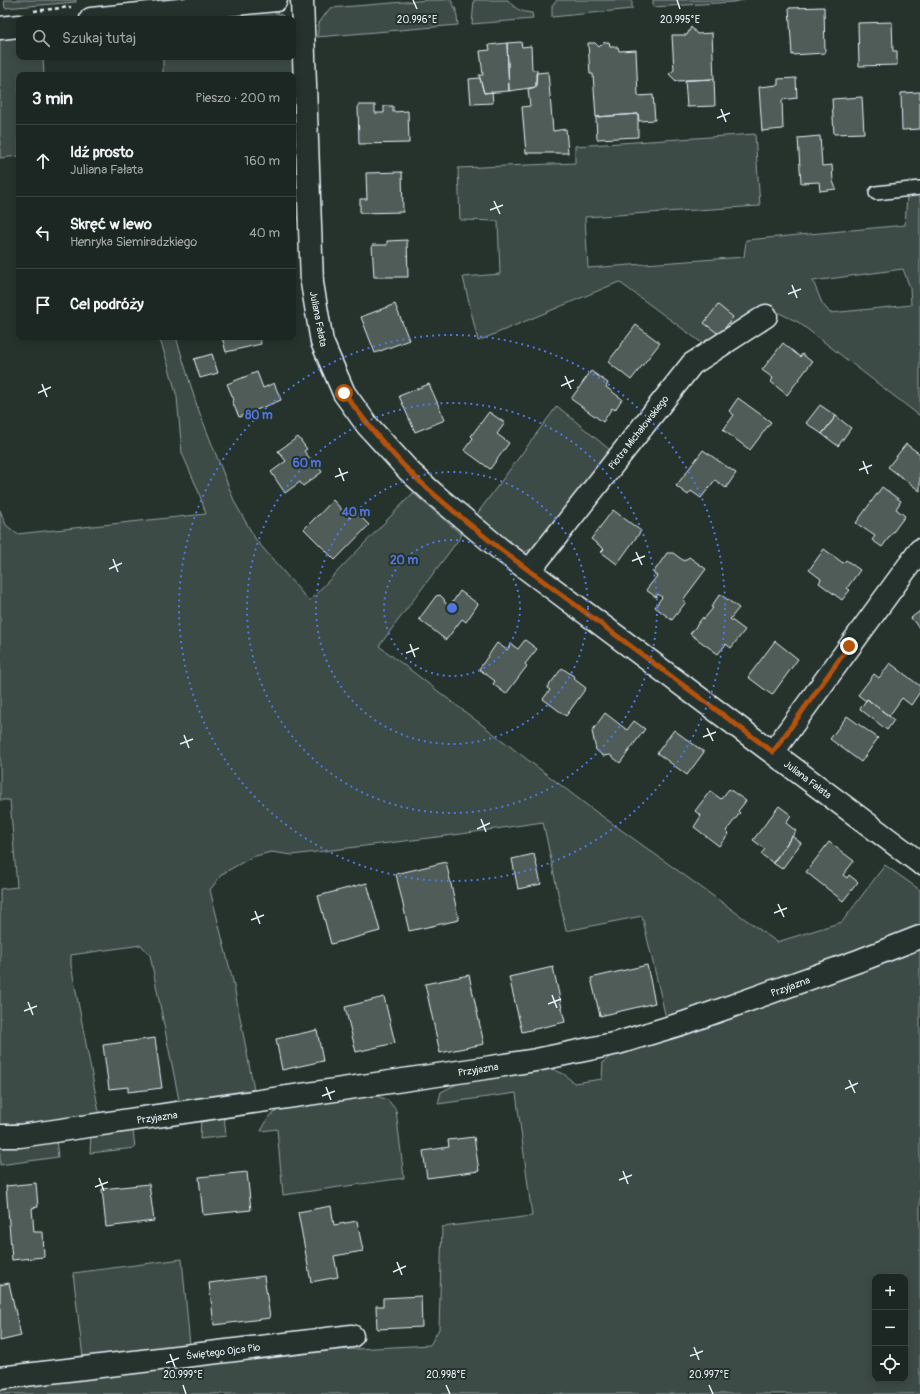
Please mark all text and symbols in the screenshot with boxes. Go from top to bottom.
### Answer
text: 20.996°E [397,14,437,26]
text: 20.995°E [660,14,700,26]
search box [16,16,296,60]
icon: search [30,27,52,49]
text: Szukaj tutaj [62,29,136,48]
text: 3 min [32,88,73,109]
text: Pieszo · 200 m [195,90,280,106]
text: Idź prosto [70,143,134,162]
icon: ahead [32,150,54,172]
text: 160 m [244,153,280,169]
text: Juliana Fałata [70,162,143,178]
text: Skręć w lewo [70,215,152,234]
icon: left [32,222,54,244]
text: 40 m [249,225,280,241]
text: Henryka Siemiradzkiego [70,234,197,250]
street label: Juliana Fałata [307,290,329,348]
icon: arrive [32,294,54,316]
text: Cel podróży [70,295,144,314]
route start [335,384,353,402]
street label: Piotra Michałowskiego [606,393,672,472]
text: 80 m [245,408,273,423]
text: 60 m [293,456,322,471]
text: 40 m [341,505,371,520]
text: 20 m [390,553,418,568]
centre of rings [445,601,459,615]
route end [840,637,858,655]
street label: Juliana Fałata [781,758,834,802]
street label: Przyjazna [769,974,812,1000]
street label: Przyjazna [457,1061,500,1079]
street label: Przyjazna [136,1109,179,1127]
map controls [872,1274,908,1382]
button: + [872,1274,908,1310]
button: − [872,1310,908,1346]
street label: Świętego Ojca Pio [185,1340,261,1362]
button: locate [872,1346,908,1382]
text: 20.999°E [163,1369,203,1381]
text: 20.998°E [426,1369,466,1381]
text: 20.997°E [689,1369,729,1381]

